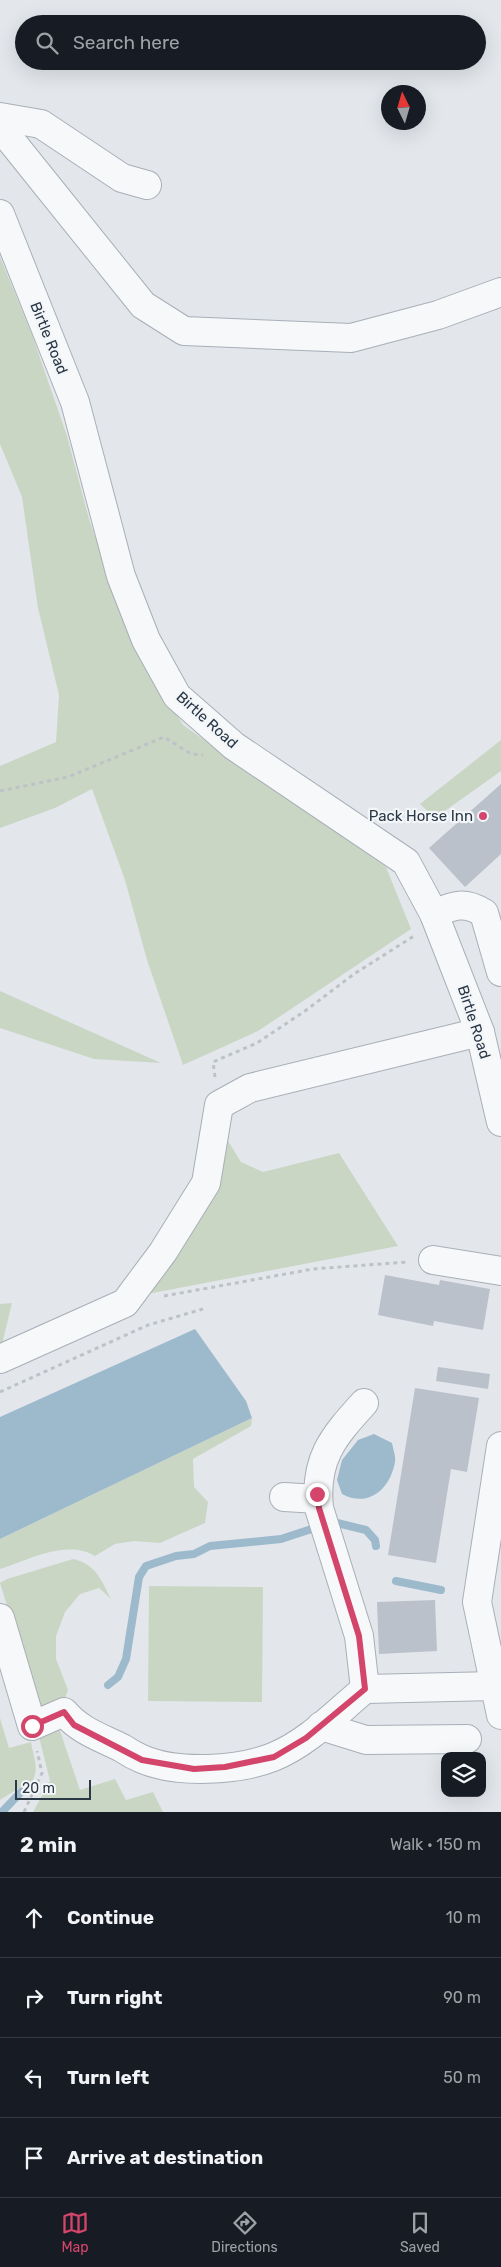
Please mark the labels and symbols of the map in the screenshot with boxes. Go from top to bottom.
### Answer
north arrow [381,85,426,130]
street label: Birtle Road [26,299,72,377]
street label: Birtle Road [173,688,241,752]
place label: Pack Horse Inn [369,807,473,825]
marker: Pack Horse Inn [477,810,489,822]
street label: Birtle Road [454,983,494,1061]
route end [306,1483,329,1506]
route start [21,1715,44,1738]
scale bar [15,1777,91,1800]

